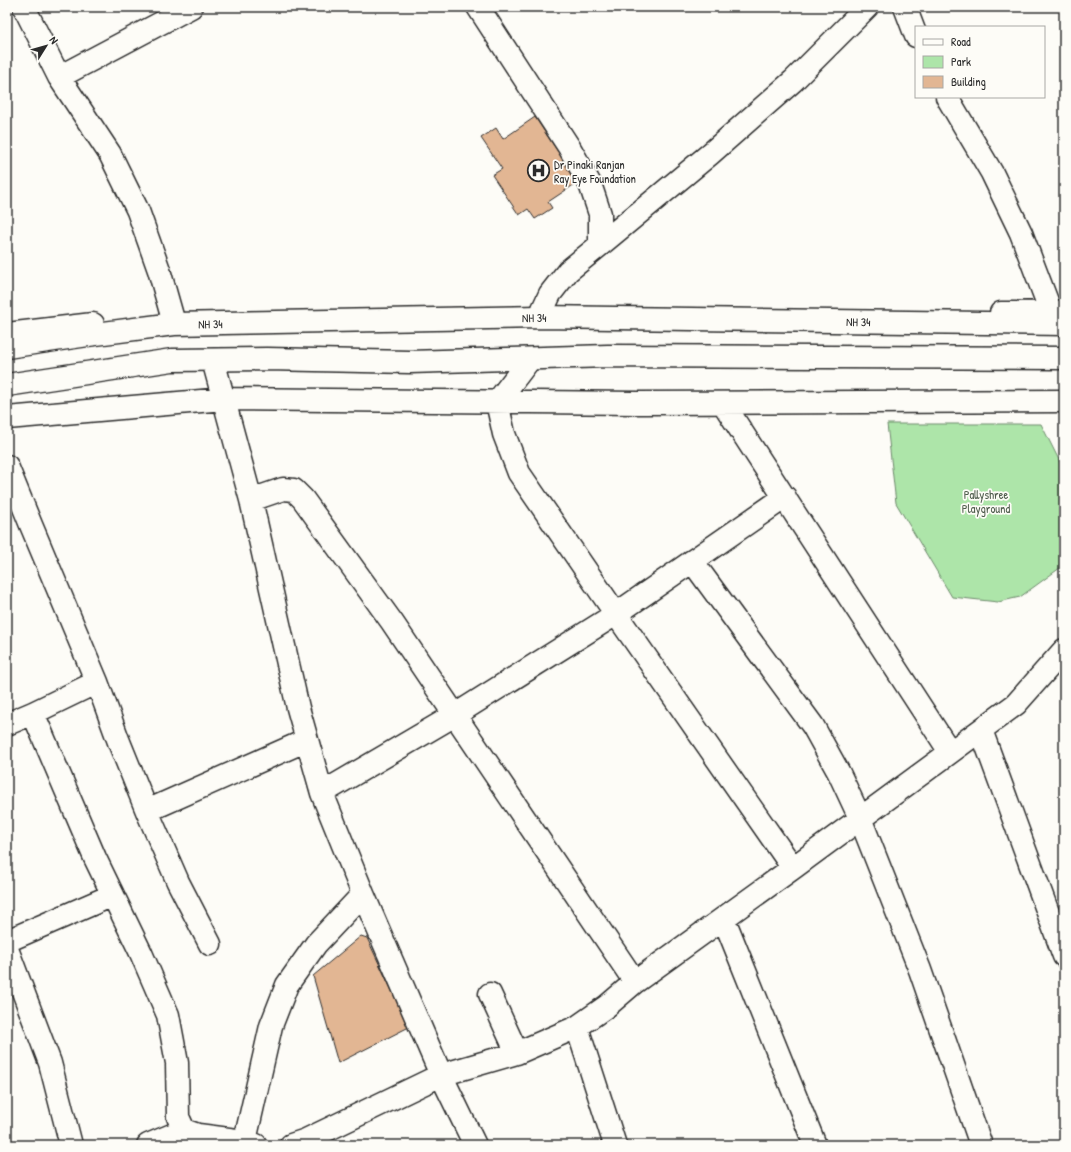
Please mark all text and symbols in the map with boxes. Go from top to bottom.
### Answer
north arrow [26,26,66,66]
legend [915,26,1045,98]
text: N [47,33,61,47]
text: Road [951,33,971,50]
text: Park [951,53,971,70]
text: Building [951,73,986,90]
place label: Dr Pinaki Ranjan Ray Eye Foundation [554,156,636,187]
hospital icon: Dr Pinaki Ranjan Ray Eye Foundation [525,158,551,184]
street label: NH 34 [522,308,547,326]
street label: NH 34 [846,313,871,330]
street label: NH 34 [198,315,223,332]
park label: Pallyshree Playground [962,486,1011,517]

